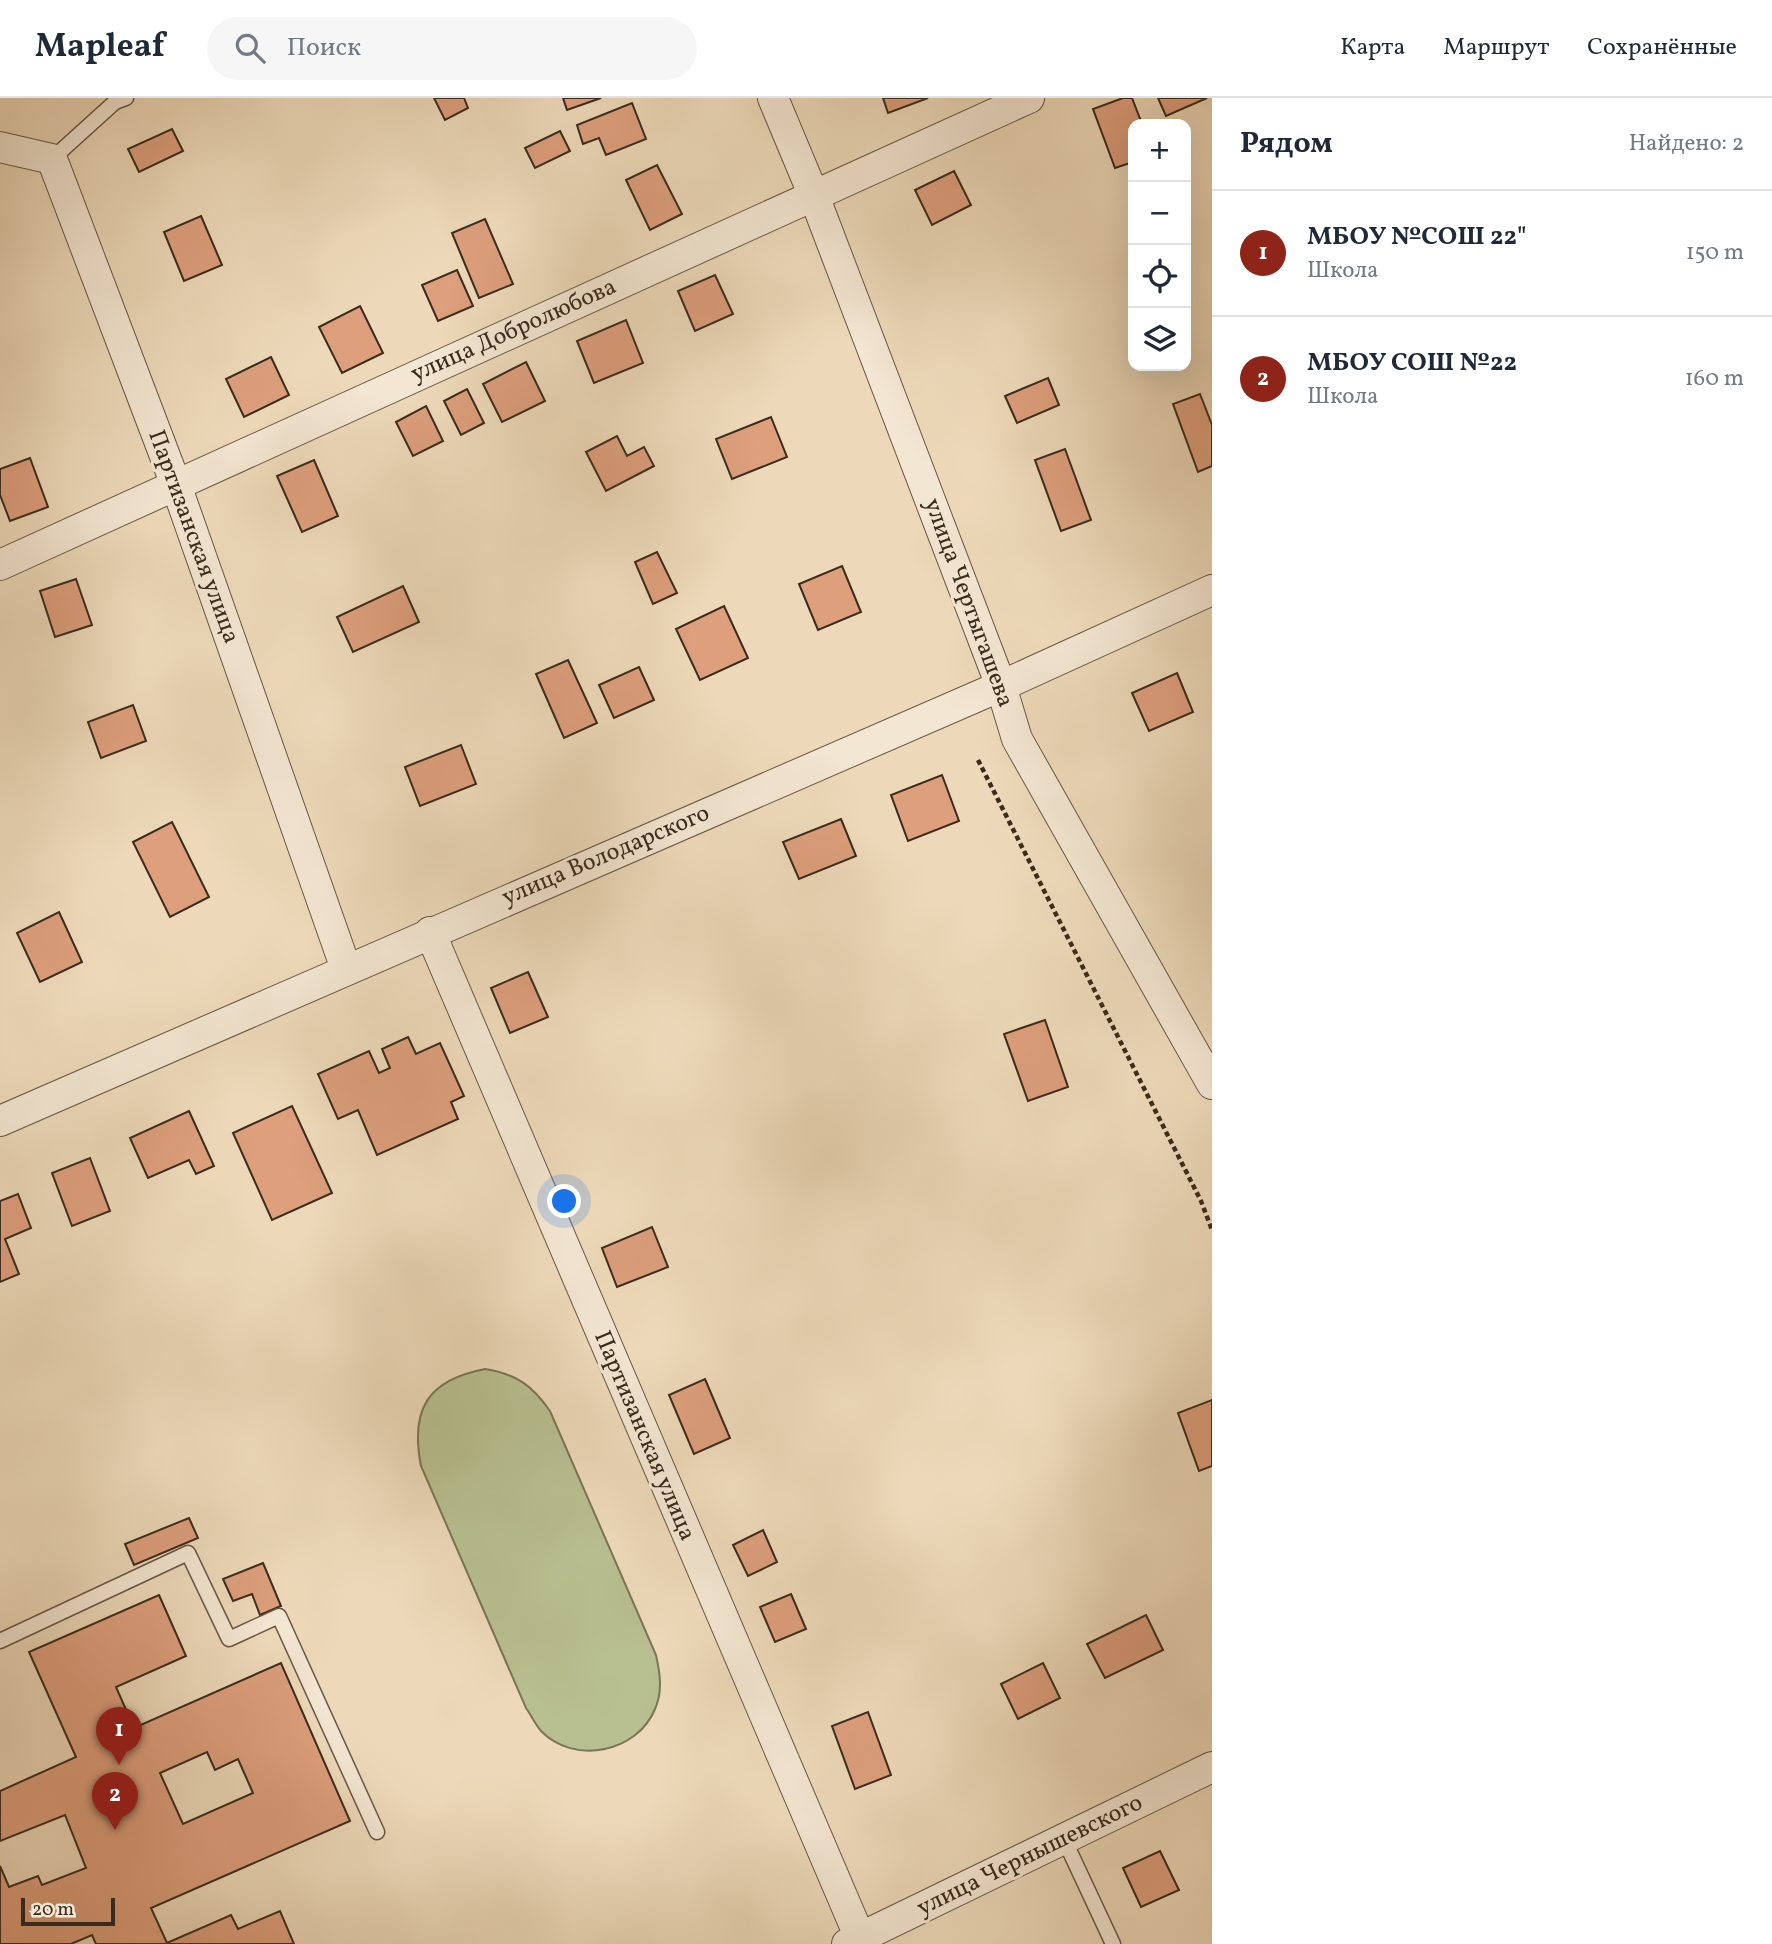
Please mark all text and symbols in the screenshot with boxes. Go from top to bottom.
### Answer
search box [207,17,697,80]
text: Mapleaf [35,25,165,71]
icon: search [231,29,269,67]
text: Поиск [287,30,361,66]
text: Карта [1340,31,1405,65]
text: Маршрут [1443,31,1549,65]
text: Сохранённые [1587,31,1737,65]
map controls [1128,119,1191,371]
button: + [1128,119,1191,182]
text: Рядом [1240,123,1333,165]
text: Найдено: 2 [1629,128,1744,160]
button: − [1128,182,1191,245]
text: МБОУ №СОШ 22" [1307,219,1527,255]
text: 1 [1258,237,1268,269]
text: 150 m [1686,237,1744,269]
button: locate [1128,245,1191,308]
text: Школа [1307,255,1378,287]
street label: улица Добролюбова [406,270,622,392]
button: layers [1128,308,1191,371]
text: МБОУ СОШ №22 [1307,345,1517,381]
text: 2 [1257,363,1269,395]
text: 160 m [1685,363,1744,395]
text: Школа [1307,381,1378,413]
street label: Партизанская улица [139,425,247,649]
street label: улица Чертыгашева [914,494,1022,712]
street label: улица Володарского [497,797,715,915]
your location [547,1184,581,1218]
street label: Партизанская улица [584,1326,704,1546]
pin: 1 [96,1707,142,1765]
pin: 2 [92,1772,138,1830]
street label: улица Чернышевского [911,1786,1149,1926]
scale bar [21,1895,116,1927]
text: 20 m [32,1897,74,1923]

